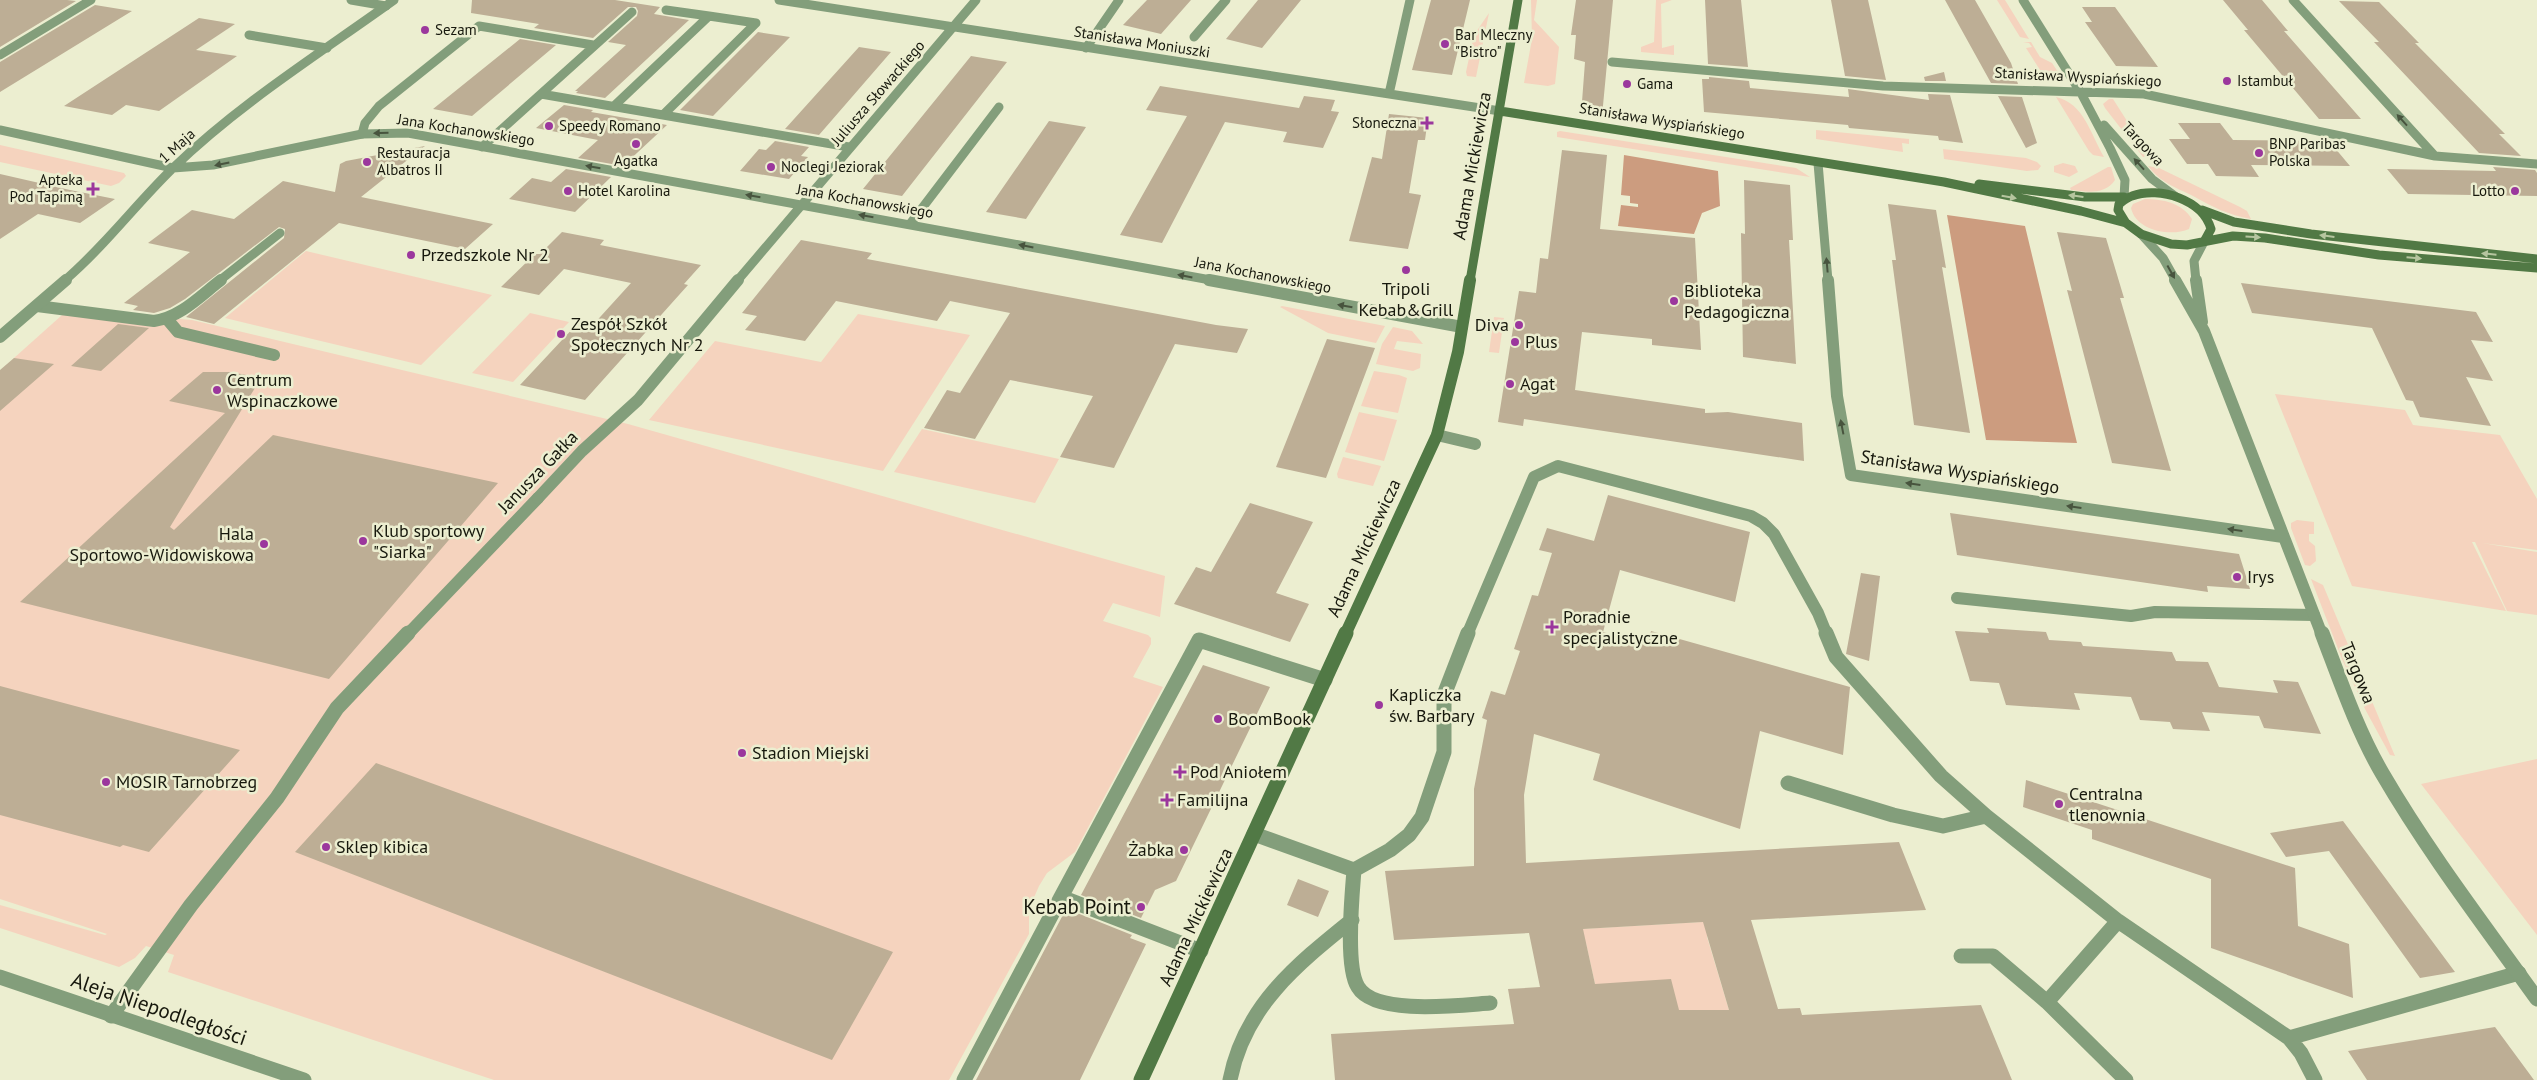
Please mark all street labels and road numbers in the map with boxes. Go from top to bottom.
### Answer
street label: Stanisława Moniuszki [1073,21,1212,62]
street label: Juliusza Słowackiego [826,36,929,150]
street label: Stanisława Wyspiańskiego [1994,63,2162,90]
street label: Adama Mickiewicza [1447,90,1496,242]
street label: Stanisława Wyspiańskiego [1578,98,1746,143]
street label: Jana Kochanowskiego [395,109,536,150]
street label: Targowa [2118,118,2169,170]
street label: 1 Maja [154,124,199,167]
street label: Jana Kochanowskiego [794,179,935,222]
street label: Jana Kochanowskiego [1192,252,1333,297]
street label: Janusza Gałka [492,426,583,518]
street label: Stanisława Wyspiańskiego [1859,444,2061,499]
street label: Adama Mickiewicza [1321,475,1406,621]
street label: Targowa [2336,639,2381,707]
street label: Adama Mickiewicza [1153,844,1238,990]
street label: Aleja Niepodległości [68,966,251,1051]

